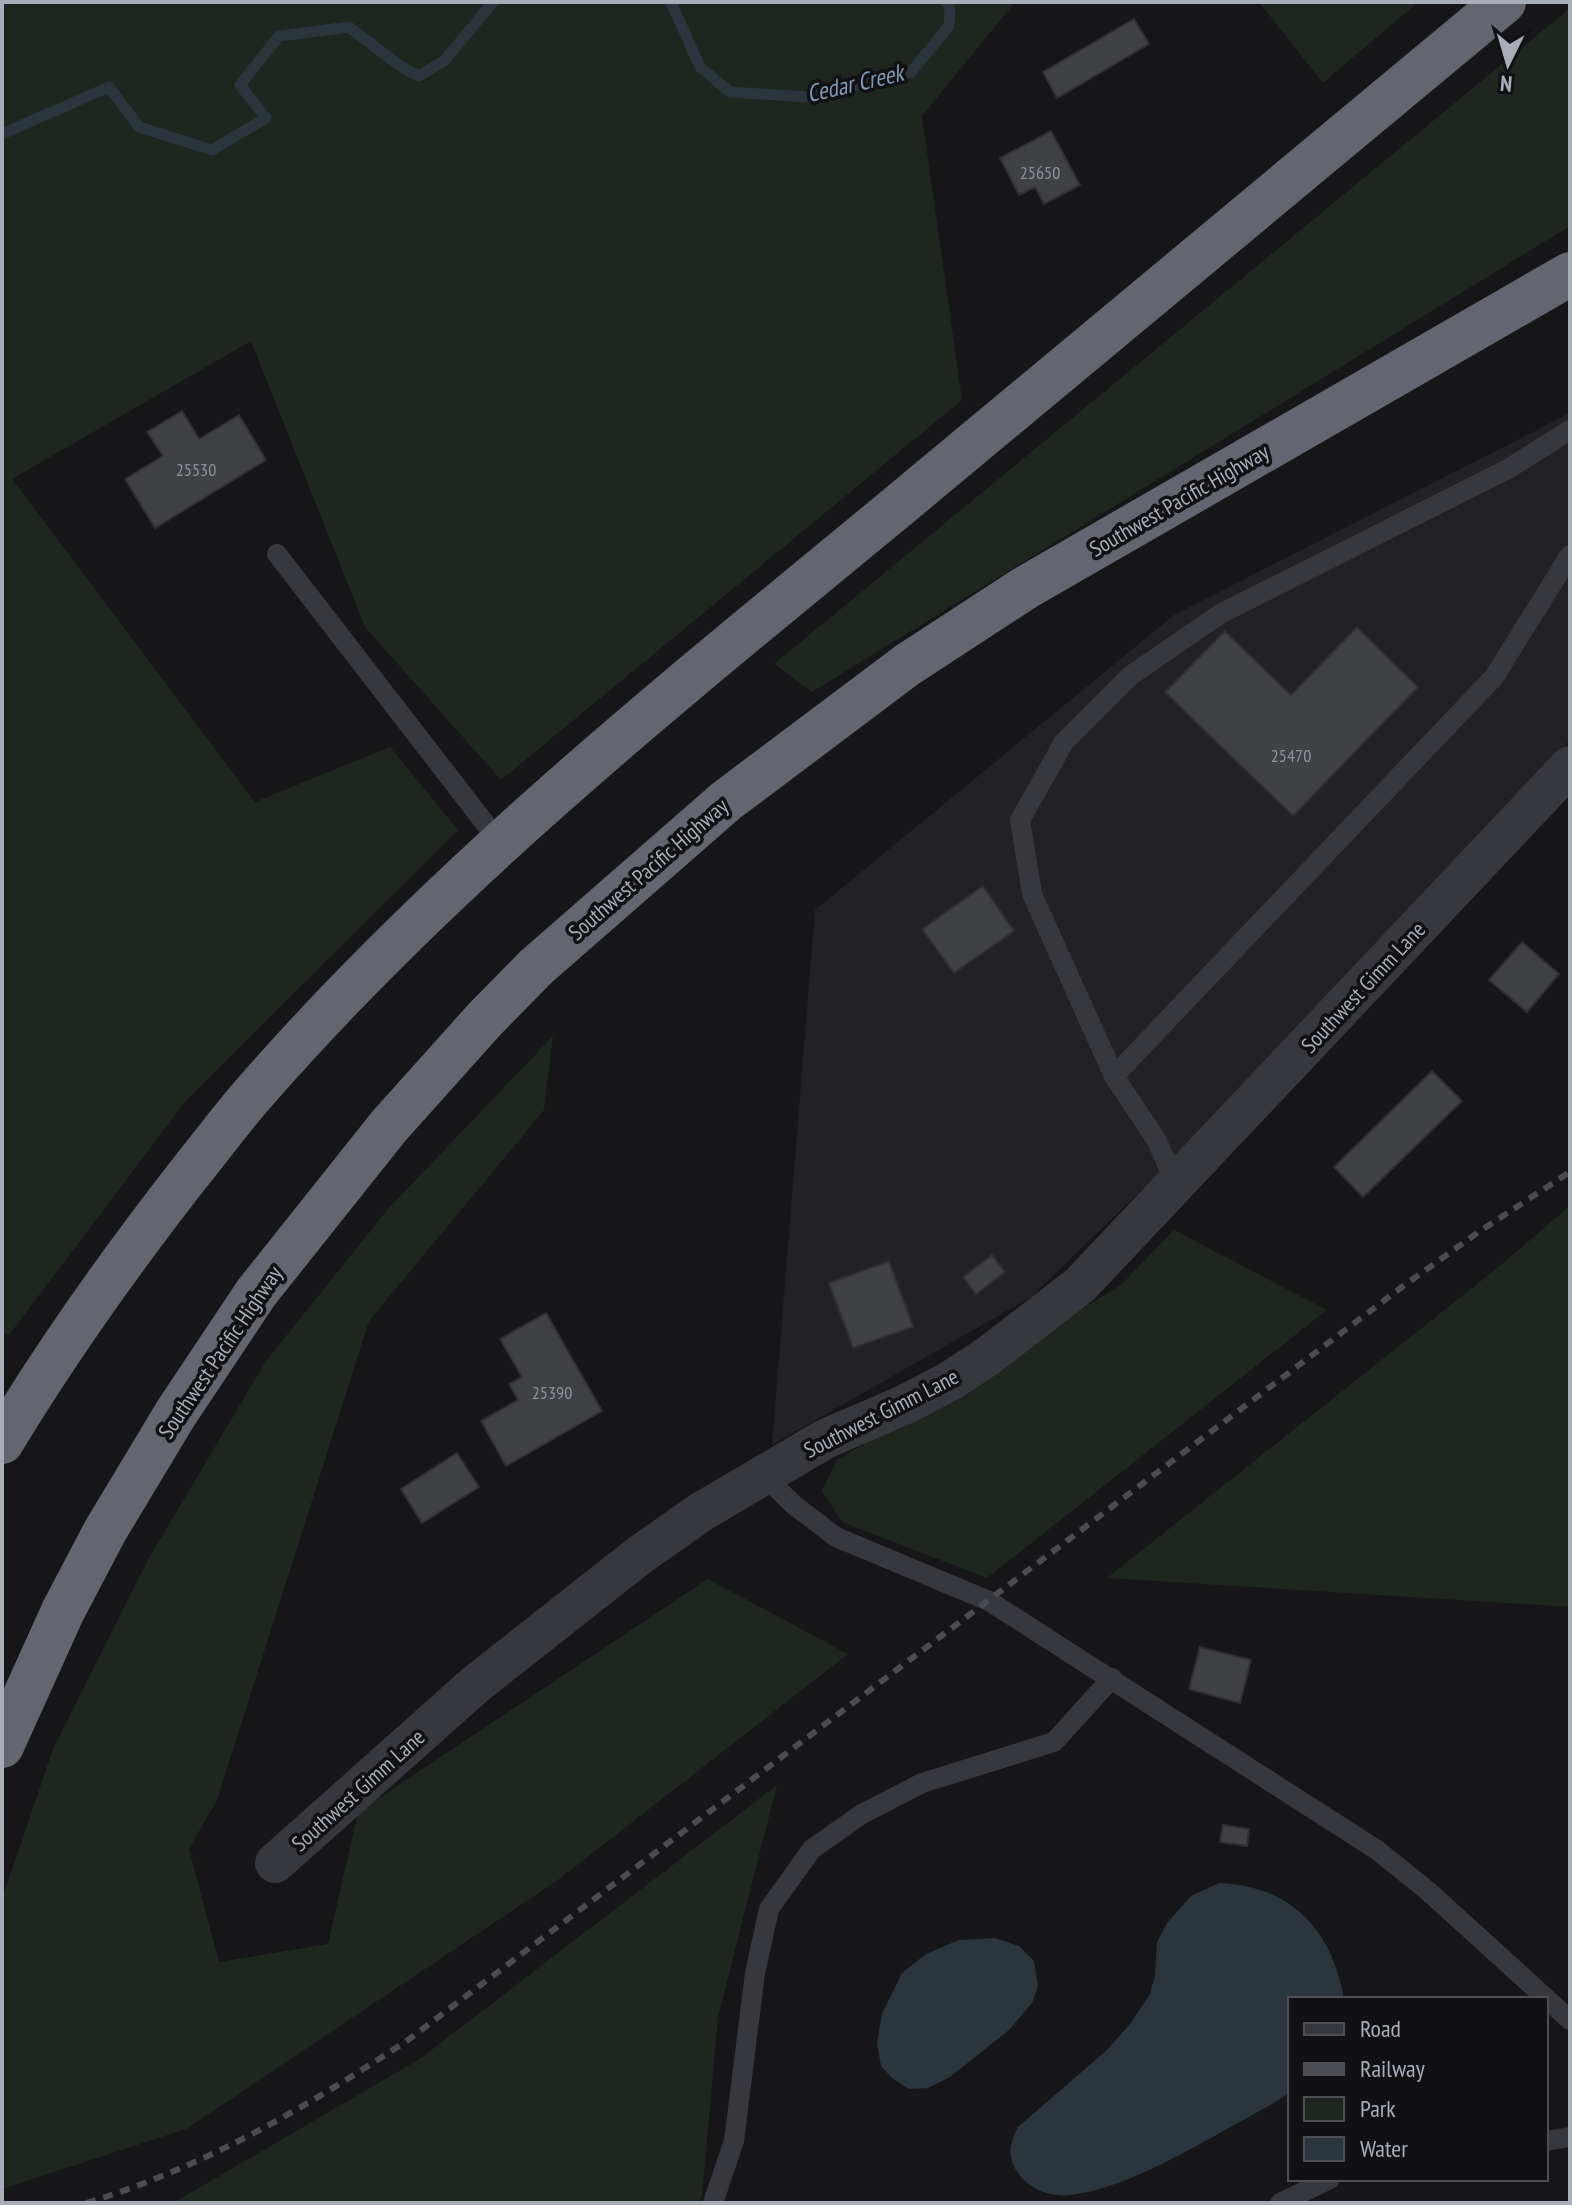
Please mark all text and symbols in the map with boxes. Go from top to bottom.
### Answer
north arrow [1468,24,1548,104]
water label: Cedar Creek [804,56,909,109]
text: N [1499,69,1513,98]
house number: 25650 [1020,161,1060,184]
street label: Southwest Pacific Highway [1084,437,1274,563]
house number: 25530 [176,458,216,481]
house number: 25470 [1271,744,1311,767]
street label: Southwest Pacific Highway [562,792,734,946]
street label: Southwest Gimm Lane [1295,915,1431,1059]
street label: Southwest Pacific Highway [152,1260,289,1444]
street label: Southwest Gimm Lane [799,1362,963,1464]
house number: 25390 [532,1381,572,1404]
street label: Southwest Gimm Lane [286,1723,430,1857]
legend [1288,1997,1548,2181]
text: Road [1360,2013,1401,2044]
text: Railway [1360,2053,1425,2084]
text: Park [1360,2093,1396,2124]
text: Water [1360,2133,1408,2164]

